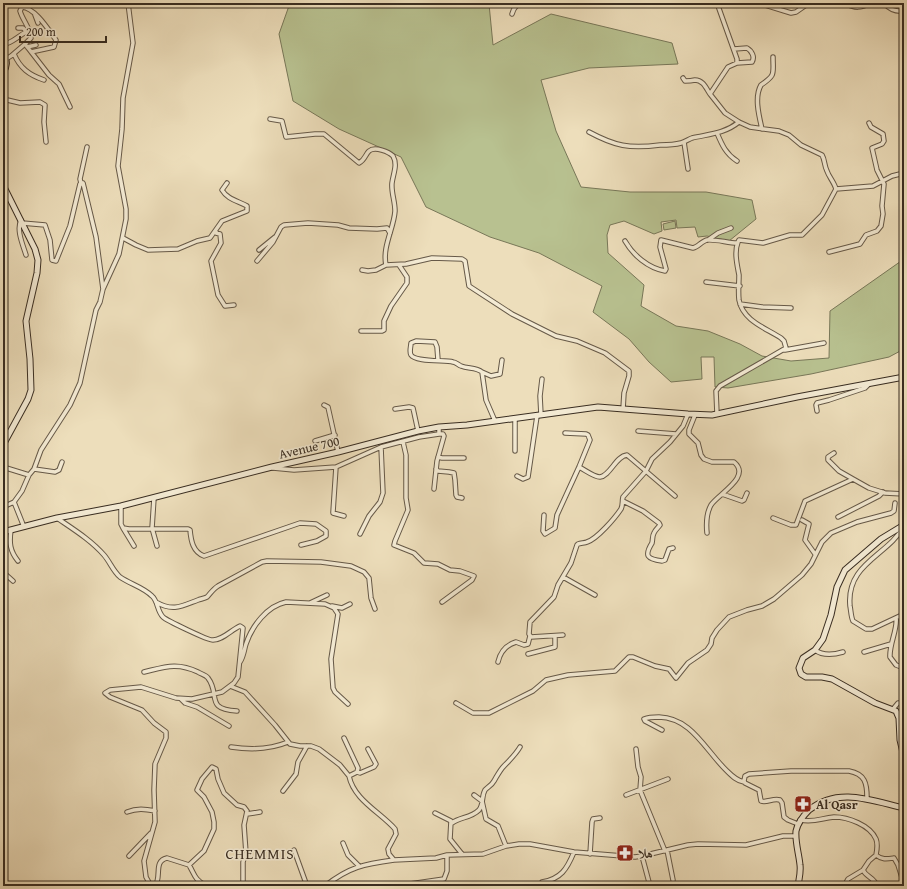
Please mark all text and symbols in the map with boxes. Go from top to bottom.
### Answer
scale bar [20,18,106,44]
text: 200 m [26,23,56,40]
street label: Avenue 700 [277,431,341,464]
pharmacy icon: Al Qasr [793,794,813,814]
place label: Al Qasr [816,795,858,814]
district label: CHEMMIS [225,843,295,864]
pharmacy icon: هلا [615,843,635,863]
place label: هلا [638,844,653,863]

